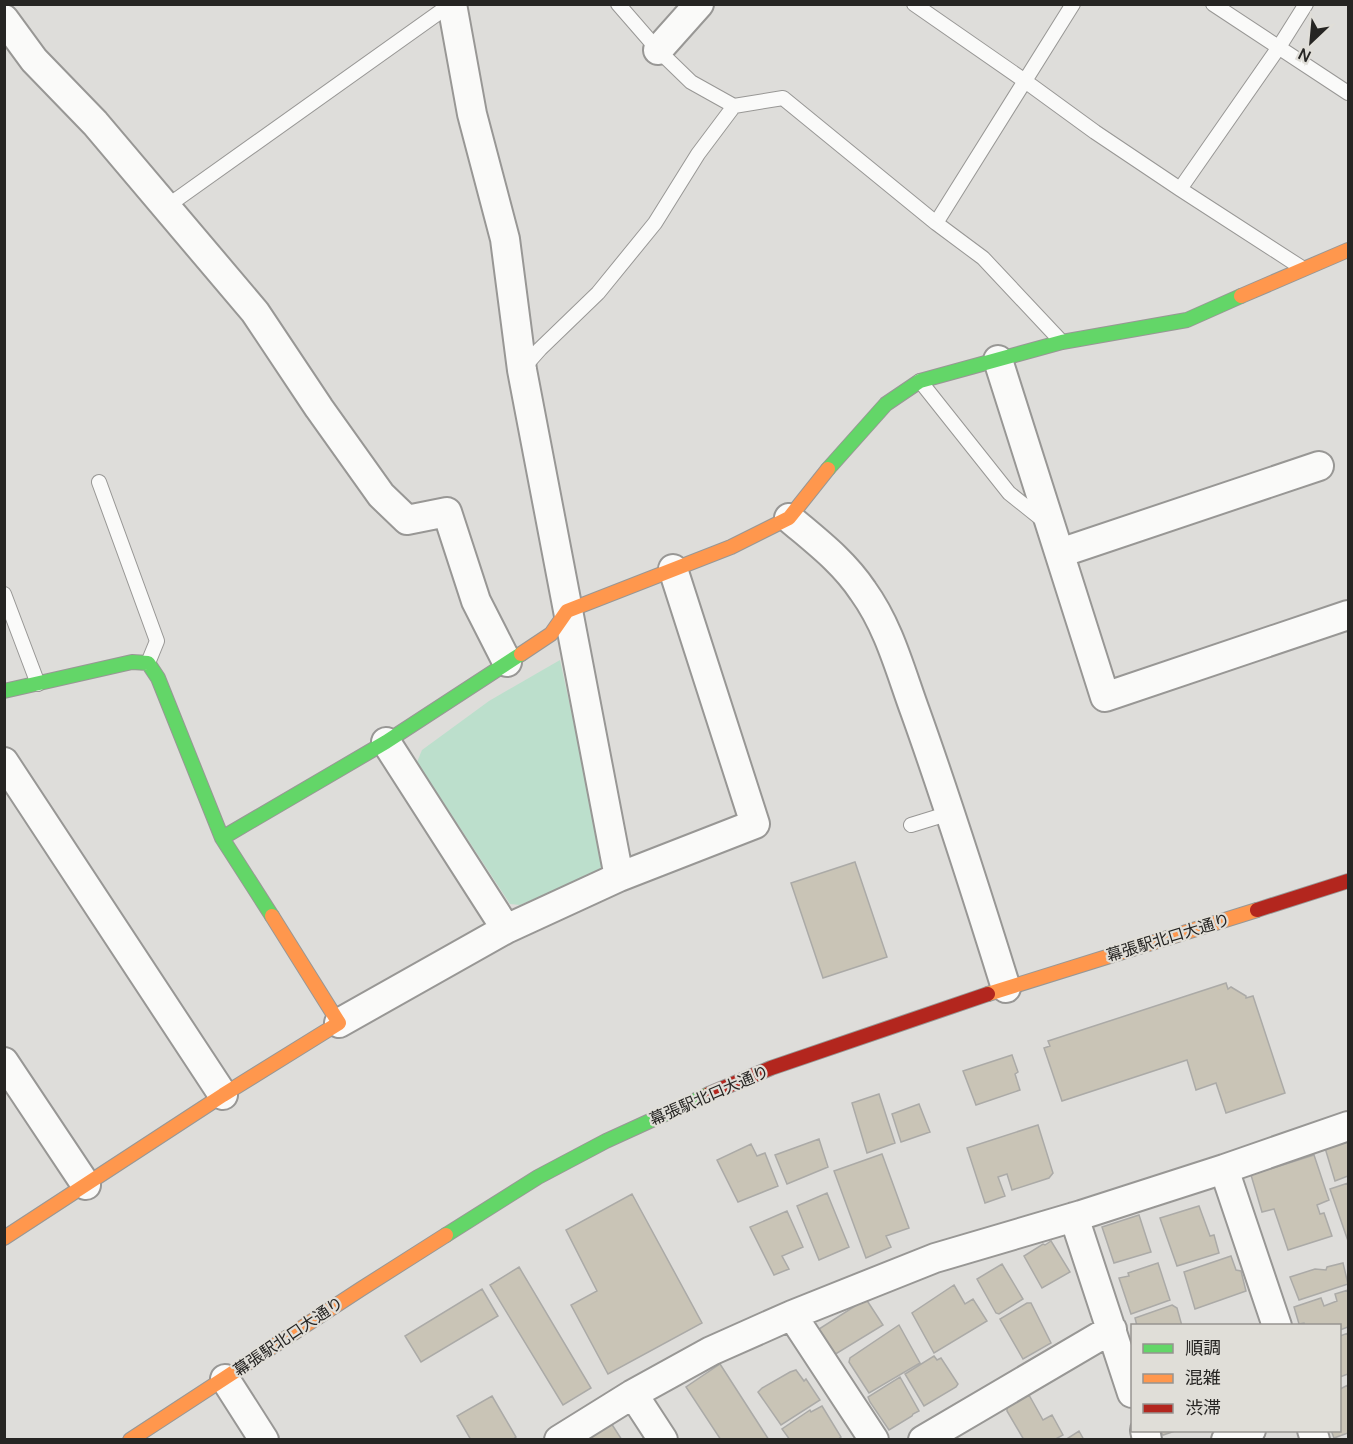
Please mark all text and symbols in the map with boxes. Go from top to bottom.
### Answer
north arrow [1281,12,1341,72]
text: N [1294,43,1314,68]
street label: 幕張駅北口大通り [1104,908,1232,966]
street label: 幕張駅北口大通り [646,1060,772,1130]
street label: 幕張駅北口大通り [229,1291,347,1381]
legend [1131,1324,1341,1432]
text: 順調 [1185,1335,1221,1359]
text: 混雑 [1185,1365,1221,1389]
text: 渋滞 [1185,1395,1221,1419]

